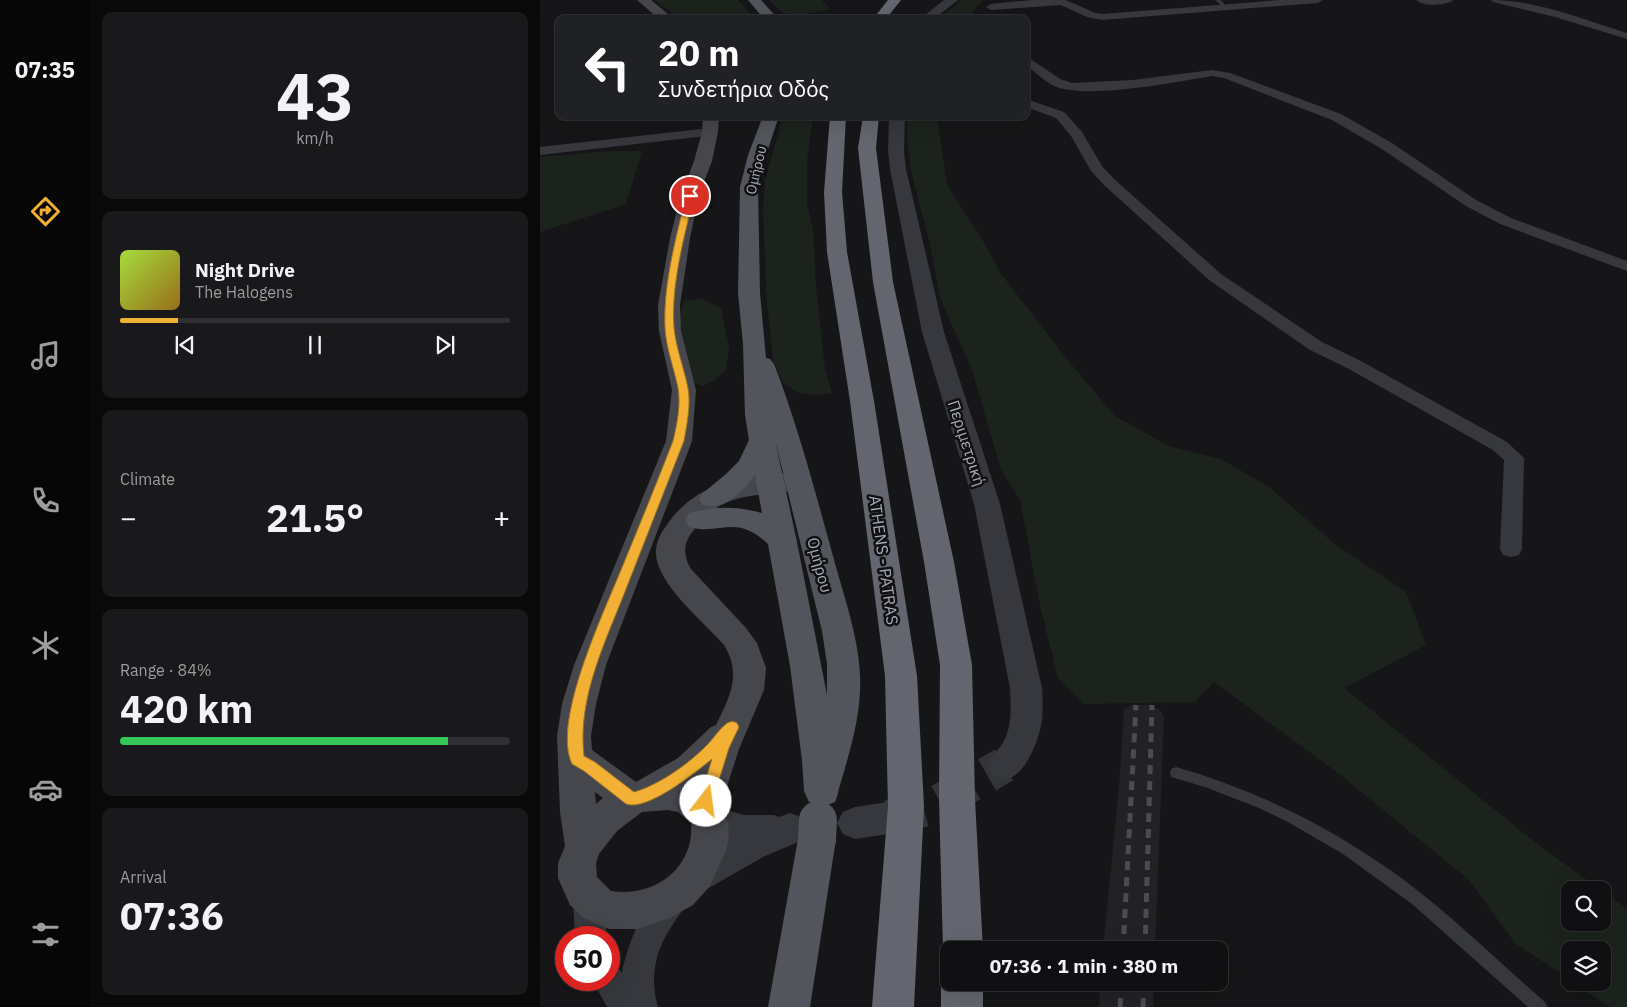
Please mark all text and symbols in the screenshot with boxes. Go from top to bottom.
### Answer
text: 20 m [658,30,740,76]
icon: left [575,35,640,100]
text: 43 [276,53,354,138]
text: 07:35 [15,55,75,84]
text: Συνδετήρια Οδός [658,74,829,103]
text: km/h [296,128,334,148]
street label: Ομήρου [742,144,770,196]
pin [669,175,711,217]
icon: arrive [676,182,704,210]
icon: directions [28,194,63,229]
text: Night Drive [195,258,295,282]
text: The Halogens [195,282,293,302]
icon: previous [171,331,199,359]
icon: pause [301,331,329,359]
icon: next [431,331,459,359]
icon: music [28,338,63,373]
street label: Περιμετρική [944,398,990,488]
text: Climate [120,469,175,489]
icon: phone [28,483,63,518]
text: 21.5° [266,493,364,542]
street label: ATHENS - PATRAS [865,494,903,626]
text: − [120,499,137,536]
text: + [493,499,510,536]
street label: Ομήρου [803,535,837,595]
icon: climate [28,628,63,663]
text: Range · 84% [120,660,212,680]
text: 420 km [120,684,253,733]
icon: car [28,772,63,807]
position arrow [679,774,731,826]
text: Arrival [120,867,167,887]
map controls [1561,881,1611,991]
button: search [1561,881,1611,931]
text: 07:36 [120,891,224,940]
icon: filters [28,917,63,952]
speed limit sign: 50 [555,926,620,991]
button: layers [1561,941,1611,991]
text: 07:36 · 1 min · 380 m [990,954,1178,978]

